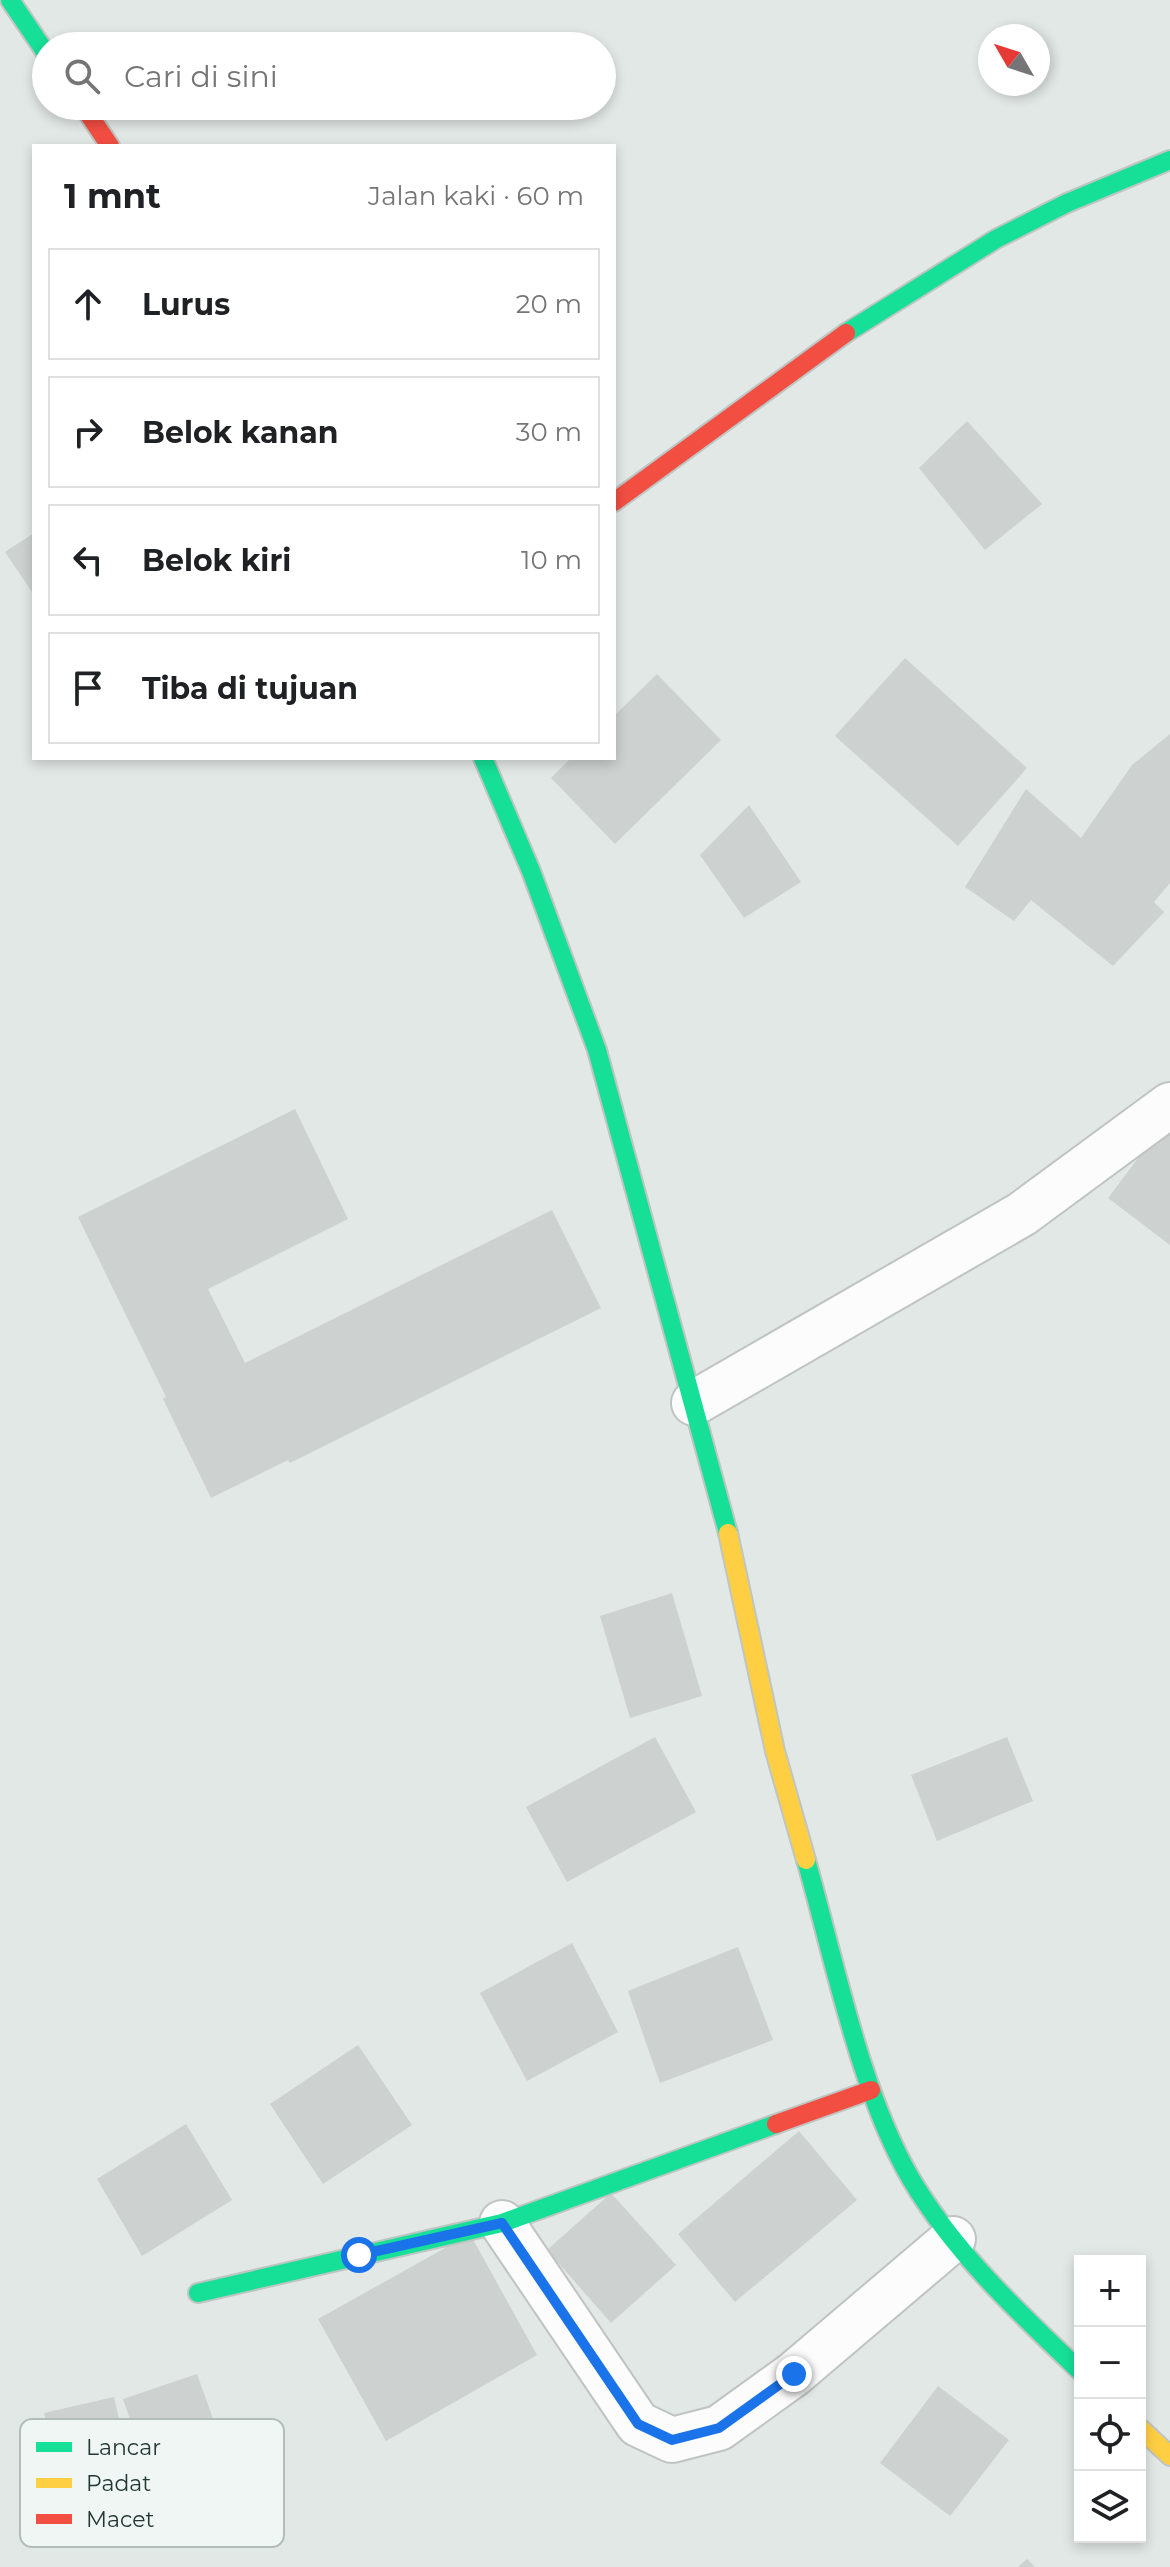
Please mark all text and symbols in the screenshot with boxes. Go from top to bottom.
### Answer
north arrow [978,24,1050,96]
search box [32,32,616,120]
icon: search [60,54,104,98]
text: Cari di sini [124,58,278,95]
text: 1 mnt [64,175,161,217]
text: Jalan kaki · 60 m [368,180,584,212]
icon: ahead [66,282,110,326]
text: Lurus [142,286,230,323]
text: 20 m [516,288,582,320]
icon: right [66,410,110,454]
text: Belok kanan [142,414,339,451]
text: 30 m [516,416,582,448]
icon: left [66,538,110,582]
text: Belok kiri [142,542,291,579]
text: 10 m [521,544,582,576]
icon: arrive [66,666,110,710]
text: Tiba di tujuan [142,670,358,707]
route start [341,2237,377,2273]
map controls [1074,2255,1146,2543]
button: + [1074,2255,1146,2327]
button: − [1074,2327,1146,2399]
route end [776,2356,812,2392]
button: locate [1074,2399,1146,2471]
legend [20,2419,284,2547]
text: Lancar [86,2434,161,2461]
text: Padat [86,2470,151,2497]
button: layers [1074,2471,1146,2543]
text: Macet [86,2506,154,2533]

